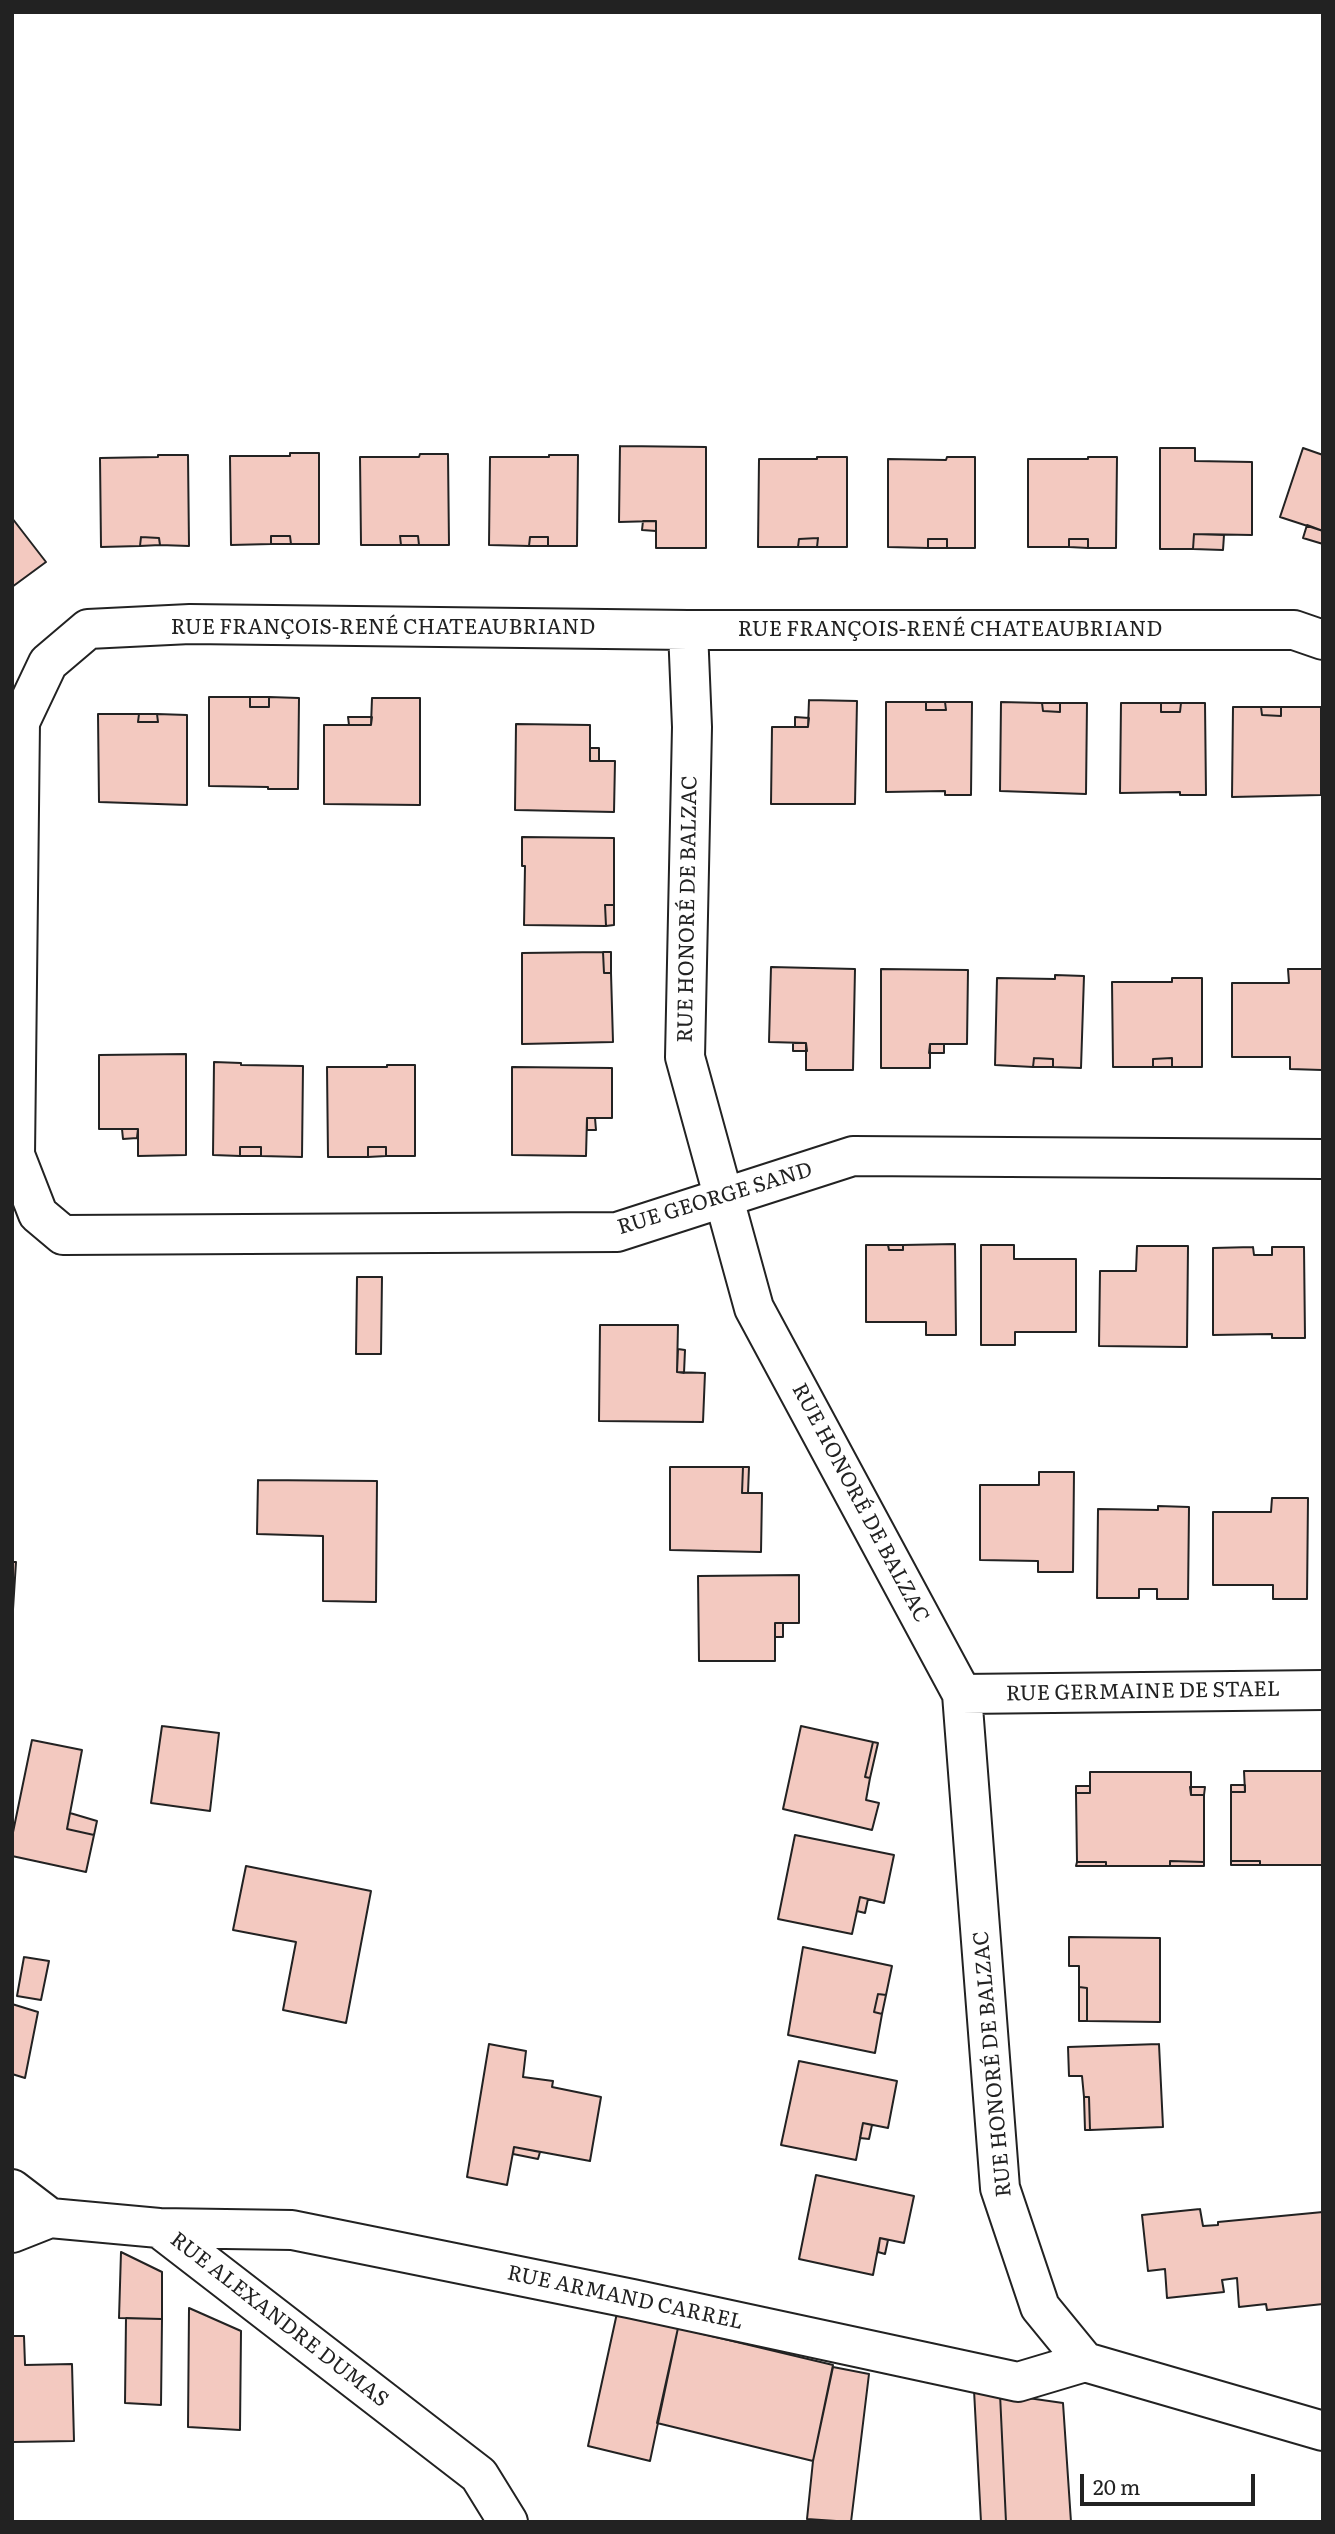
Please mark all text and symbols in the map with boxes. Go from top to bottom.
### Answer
street label: RUE FRANÇOIS-RENÉ CHATEAUBRIAND [171,615,595,641]
street label: RUE FRANÇOIS-RENÉ CHATEAUBRIAND [738,617,1162,643]
street label: RUE HONORÉ DE BALZAC [673,775,703,1043]
street label: RUE GEORGE SAND [614,1157,816,1241]
street label: RUE HONORÉ DE BALZAC [786,1379,934,1627]
street label: RUE GERMAINE DE STAEL [1006,1677,1280,1707]
street label: RUE HONORÉ DE BALZAC [969,1930,1017,2198]
street label: RUE ALEXANDRE DUMAS [165,2227,393,2413]
street label: RUE ARMAND CARREL [505,2261,745,2335]
scale bar [1083,2460,1258,2504]
text: 20 m [1093,2470,1140,2501]

